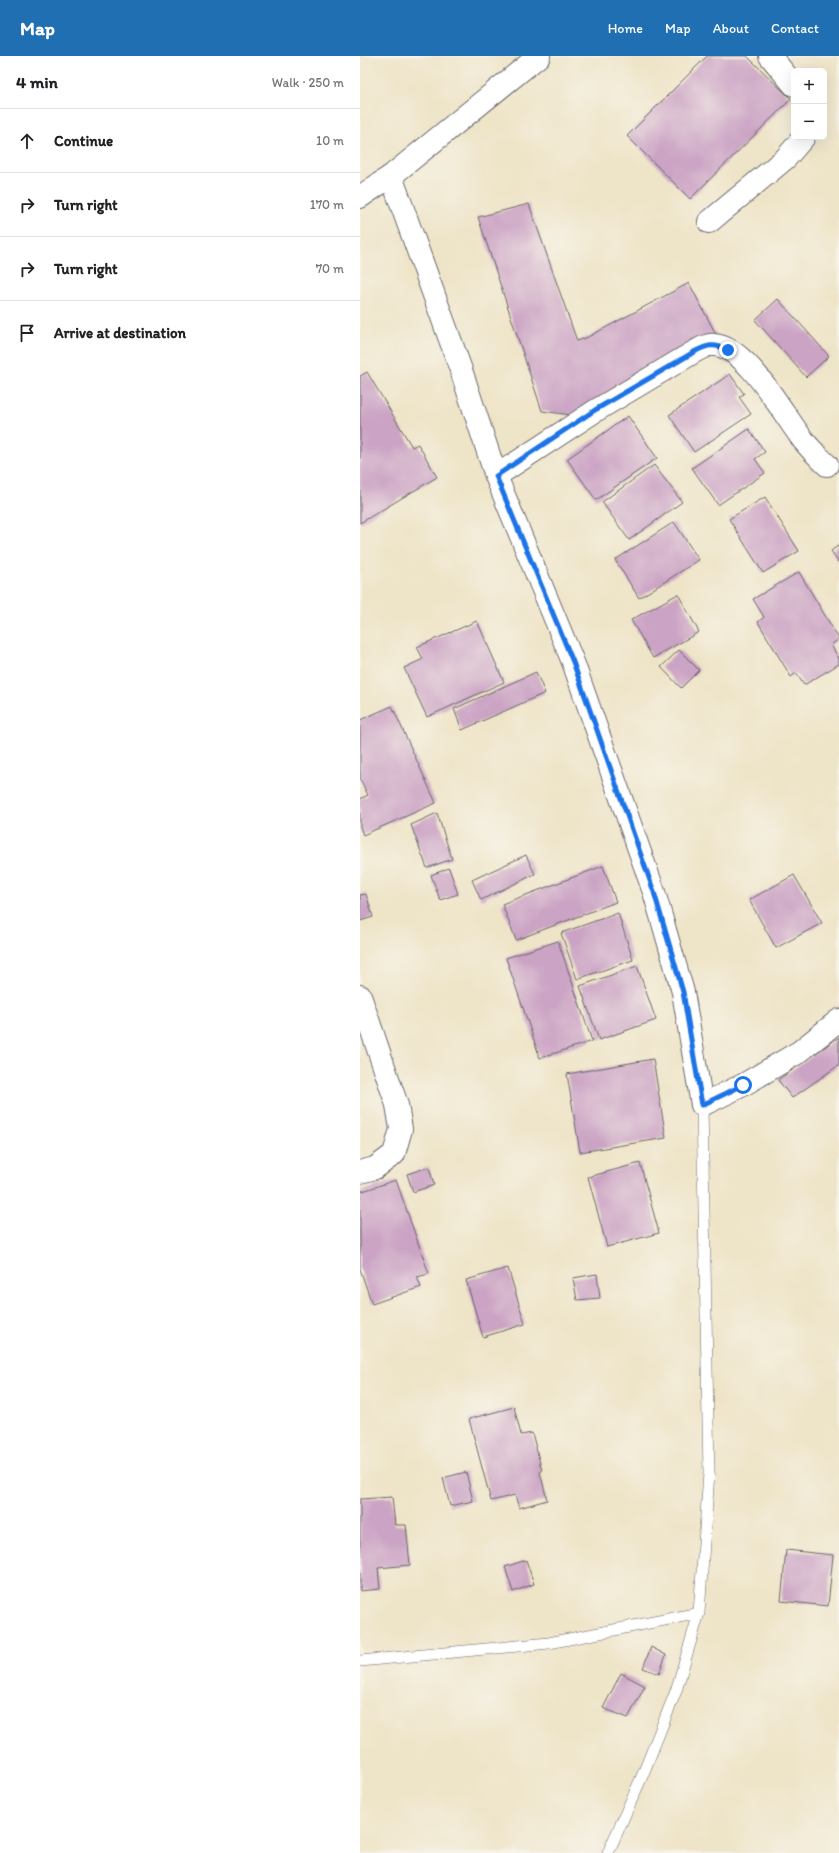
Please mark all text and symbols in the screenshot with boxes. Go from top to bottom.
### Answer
text: Map [20,17,55,40]
text: Home [608,20,643,37]
text: Map [665,20,691,37]
text: About [713,20,749,37]
text: Contact [771,20,819,37]
map controls [791,68,827,140]
button: + [791,68,827,104]
text: 4 min [16,72,58,92]
text: Walk · 250 m [272,75,344,90]
button: − [791,104,827,140]
icon: ahead [16,130,38,152]
text: Continue [54,132,113,150]
text: 10 m [316,133,344,148]
icon: right [16,194,38,216]
text: Turn right [54,196,118,214]
text: 170 m [310,197,344,212]
icon: right [16,258,38,280]
text: Turn right [54,260,118,278]
text: 70 m [316,261,344,276]
icon: arrive [16,322,38,344]
text: Arrive at destination [54,324,186,342]
route end [719,341,737,359]
route start [734,1076,752,1094]

